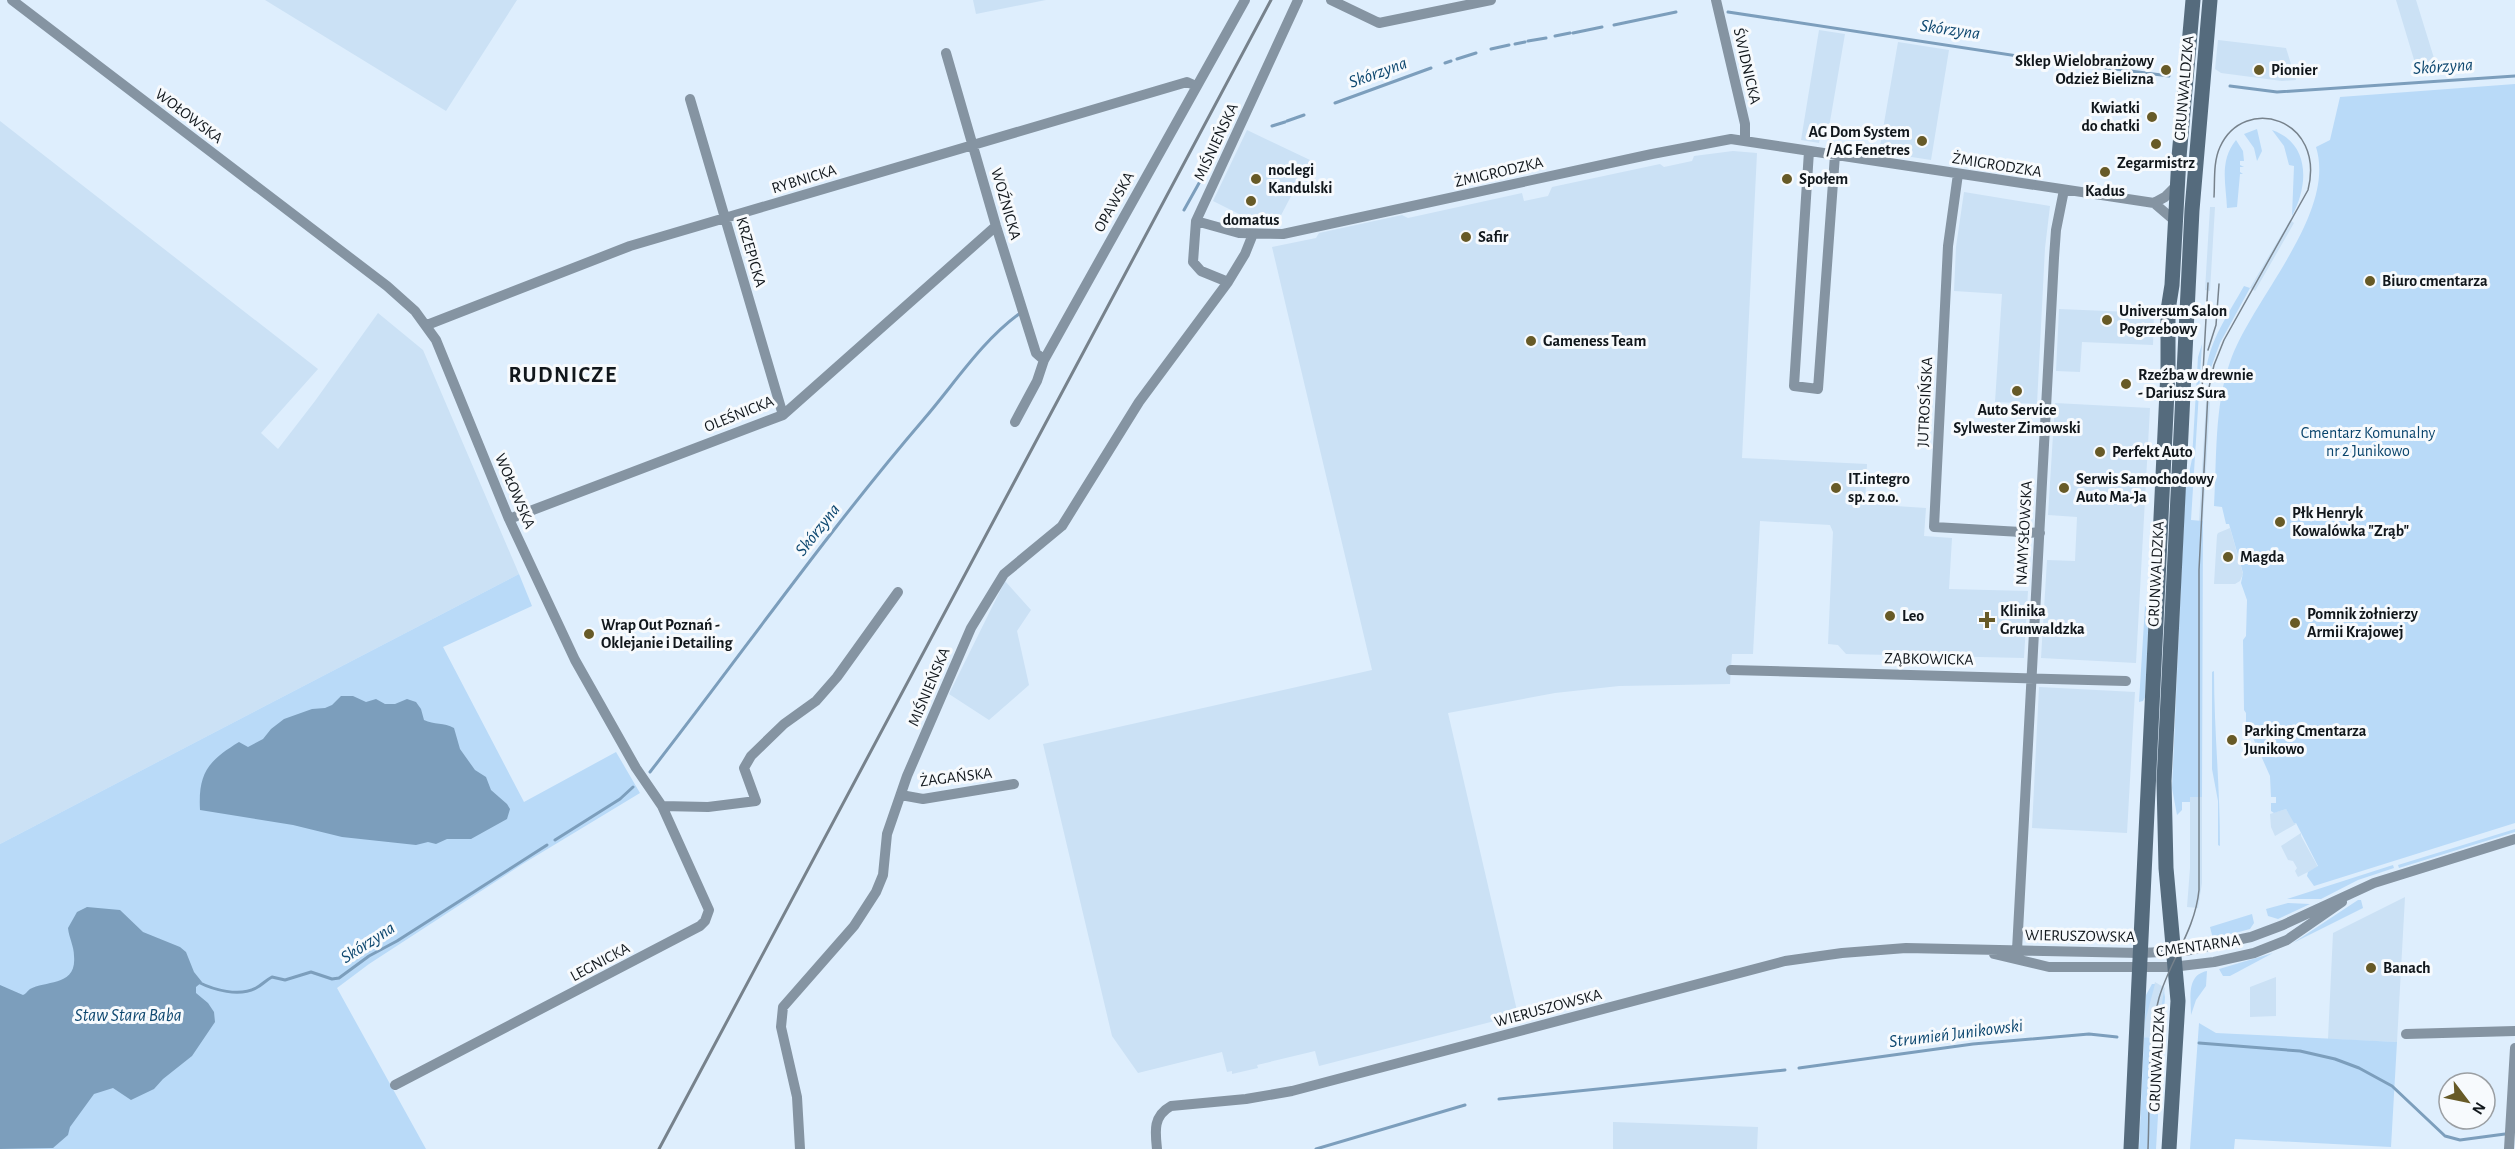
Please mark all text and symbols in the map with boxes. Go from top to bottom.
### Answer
water label: Skórzyna [1919,17,1981,43]
street label: ŚWIDNICKA [1730,26,1766,106]
street label: GRUNWALDZKA [2171,35,2197,141]
place label: Sklep Wielobranżowy Odzież Bielizna [2015,53,2155,87]
water label: Skórzyna [1347,54,1410,92]
water label: Skórzyna [2412,56,2474,78]
place label: Pionier [2271,62,2318,78]
marker: Sklep Wielobranżowy Odzież Bielizna [2159,63,2173,77]
marker: Pionier [2252,63,2266,77]
street label: WOŁOWSKA [152,86,226,146]
street label: MIŚNIEŃSKA [1188,99,1241,183]
place label: Kwiatki do chatki [2081,100,2140,134]
marker: Kwiatki do chatki [2145,110,2159,124]
place label: AG Dom System / AG Fenetres [1808,124,1910,158]
marker: AG Dom System / AG Fenetres [1915,134,1929,148]
marker: Zegarmistrz [2149,137,2163,151]
street label: ŻMIGRODZKA [1951,148,2043,180]
street label: ŻMIGRODZKA [1453,152,1545,190]
place label: Zegarmistrz [2117,155,2195,171]
street label: RYBNICKA [770,162,838,196]
place label: noclegi Kandulski [1268,162,1332,196]
marker: Kadus [2098,165,2112,179]
street label: WOŹNICKA [988,166,1026,242]
street label: OPAWSKA [1091,169,1137,235]
place label: Społem [1799,171,1848,187]
marker: noclegi Kandulski [1249,172,1263,186]
marker: Społem [1780,172,1794,186]
place label: Kadus [2085,183,2125,199]
marker: domatus [1244,194,1258,208]
place label: domatus [1223,212,1279,228]
street label: KRZEPICKA [733,215,769,289]
place label: Safir [1478,229,1509,245]
marker: Safir [1459,230,1473,244]
place label: Biuro cmentarza [2382,273,2488,289]
marker: Biuro cmentarza [2363,274,2377,288]
place label: Universum Salon Pogrzebowy [2119,303,2227,338]
marker: Universum Salon Pogrzebowy [2100,313,2114,327]
place label: Gameness Team [1543,333,1646,349]
marker: Gameness Team [1524,334,1538,348]
street label: JUTROSIŃSKA [1913,357,1935,447]
district label: RUDNICZE [508,364,618,386]
place label: Rzeźba w drewnie - Dariusz Sura [2138,367,2254,401]
marker: Rzeźba w drewnie - Dariusz Sura [2119,377,2133,391]
marker: Auto Service Sylwester Zimowski [2010,384,2024,398]
street label: OLEŚNICKA [701,390,776,435]
place label: Auto Service Sylwester Zimowski [1953,402,2081,437]
park label: Cmentarz Komunalny nr 2 Junikowo [2301,425,2435,459]
place label: Perfekt Auto [2112,444,2193,460]
marker: Perfekt Auto [2093,445,2107,459]
street label: WOŁOWSKA [492,451,538,531]
place label: IT.integro sp. z o.o. [1848,471,1910,505]
place label: Serwis Samochodowy Auto Ma-Ja [2076,471,2215,505]
street label: NAMYSŁOWSKA [2013,480,2035,586]
marker: IT.integro sp. z o.o. [1829,481,1843,495]
marker: Serwis Samochodowy Auto Ma-Ja [2057,481,2071,495]
water label: Skórzyna [792,501,844,559]
place label: Płk Henryk Kowalówka "Zrąb" [2292,505,2410,539]
marker: Płk Henryk Kowalówka "Zrąb" [2273,515,2287,529]
street label: GRUNWALDZKA [2145,521,2167,627]
place label: Magda [2240,549,2285,565]
marker: Magda [2221,550,2235,564]
place label: Klinika Grunwaldzka [2000,603,2085,637]
place label: Pomnik żołnierzy Armii Krajowej [2307,606,2419,641]
place label: Leo [1902,608,1924,624]
marker: Leo [1883,609,1897,623]
marker: Klinika Grunwaldzka [1978,611,1996,629]
marker: Pomnik żołnierzy Armii Krajowej [2288,616,2302,630]
place label: Wrap Out Poznań - Oklejanie i Detailing [601,617,733,652]
marker: Wrap Out Poznań - Oklejanie i Detailing [582,627,596,641]
street label: MIŚNIEŃSKA [902,644,953,729]
street label: ZĄBKOWICKA [1884,650,1974,668]
place label: Parking Cmentarza Junikowo [2244,723,2367,757]
marker: Parking Cmentarza Junikowo [2225,733,2239,747]
street label: ŻAGAŃSKA [919,763,993,789]
water label: Skórzyna [338,919,398,967]
street label: WIERUSZOWSKA [2025,927,2135,945]
street label: CMENTARNA [2155,932,2241,960]
street label: LEGNICKA [568,940,632,984]
place label: Banach [2383,960,2431,976]
marker: Banach [2364,961,2378,975]
street label: WIERUSZOWSKA [1493,986,1603,1030]
street label: GRUNWALDZKA [2146,1006,2168,1112]
water label: Staw Stara Baba [74,1007,182,1025]
water label: Strumień Junikowski [1888,1017,2024,1051]
north arrow [2437,1071,2497,1131]
text: N [2469,1099,2489,1117]

